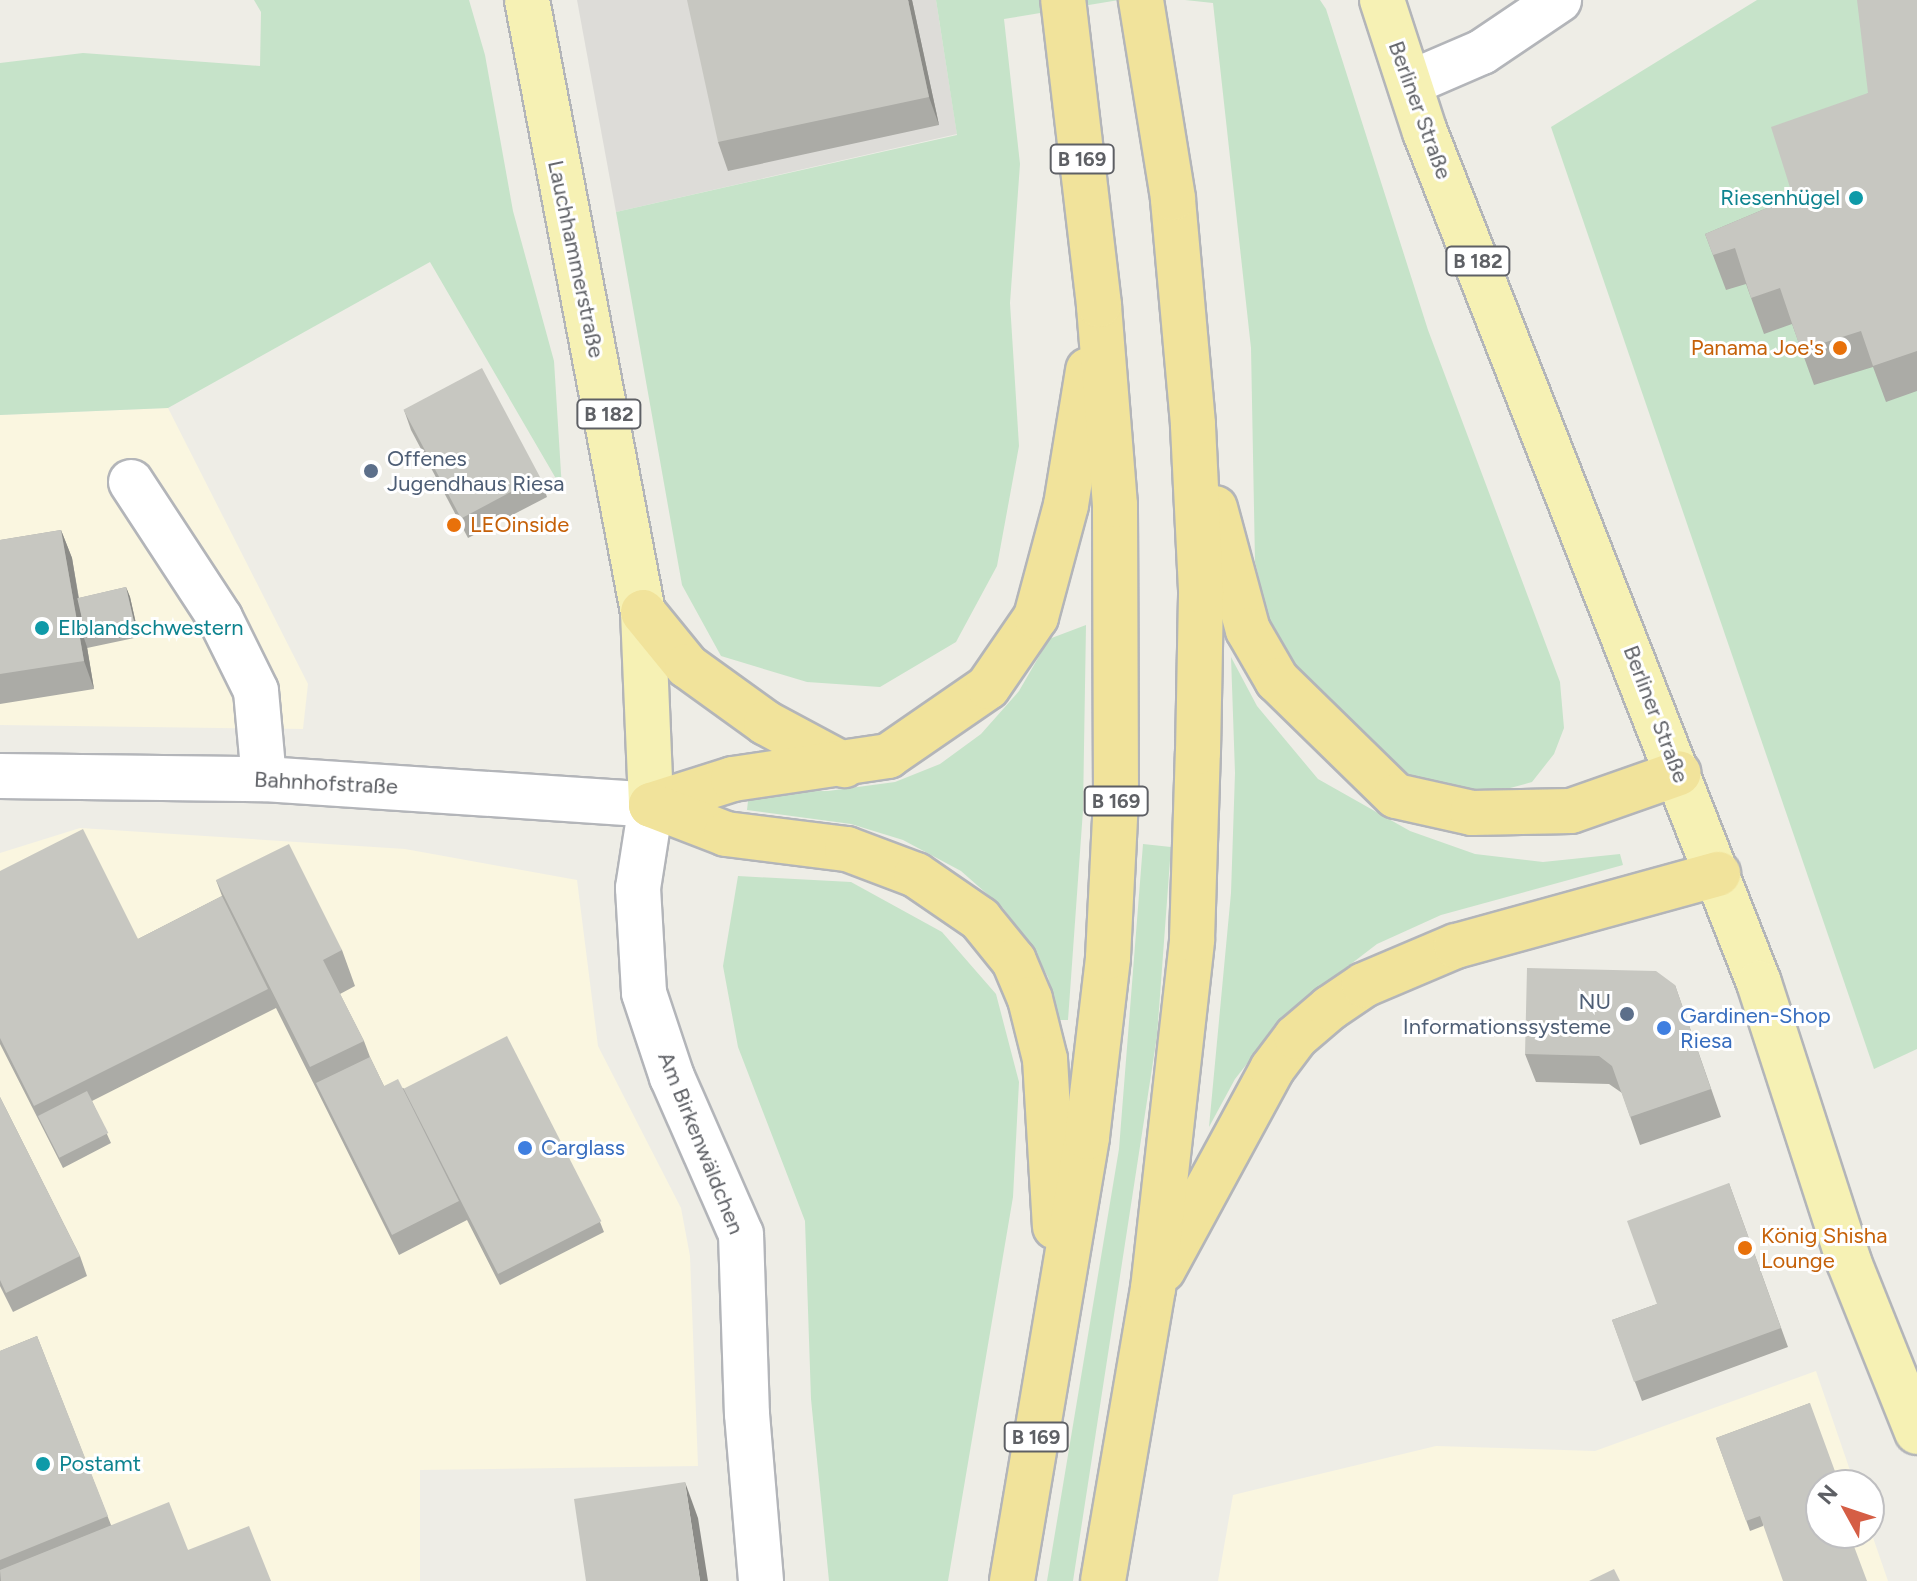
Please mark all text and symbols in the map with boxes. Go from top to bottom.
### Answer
street label: Berliner Straße [1383,37,1457,183]
road number: B 169 [1048,143,1116,175]
street label: Lauchhammerstraße [542,158,610,360]
place label: Riesenhügel [1720,185,1840,211]
marker: Riesenhügel [1847,189,1865,207]
road number: B 182 [1444,245,1512,277]
place label: Panama Joe's [1691,335,1824,361]
marker: Panama Joe's [1831,339,1849,357]
road number: B 182 [575,398,643,430]
place label: Offenes Jugendhaus Riesa [387,445,565,496]
marker: Offenes Jugendhaus Riesa [362,462,380,480]
place label: LEOinside [470,512,569,538]
marker: LEOinside [445,516,463,534]
place label: Elblandschwestern [58,615,243,641]
marker: Elblandschwestern [33,619,51,637]
street label: Berliner Straße [1618,642,1694,786]
street label: Bahnhofstraße [253,766,399,800]
road number: B 169 [1082,785,1150,817]
place label: NU Informationssysteme [1403,988,1611,1040]
place label: Gardinen-Shop Riesa [1680,1002,1831,1054]
marker: NU Informationssysteme [1618,1005,1636,1023]
marker: Gardinen-Shop Riesa [1655,1019,1673,1037]
street label: Am Birkenwäldchen [652,1048,750,1238]
place label: Carglass [541,1135,625,1161]
marker: Carglass [516,1139,534,1157]
place label: König Shisha Lounge [1761,1222,1887,1274]
marker: König Shisha Lounge [1736,1239,1754,1257]
road number: B 169 [1002,1421,1070,1453]
place label: Postamt [59,1451,141,1477]
marker: Postamt [34,1455,52,1473]
north arrow [1805,1469,1885,1549]
text: N [1812,1479,1844,1510]

